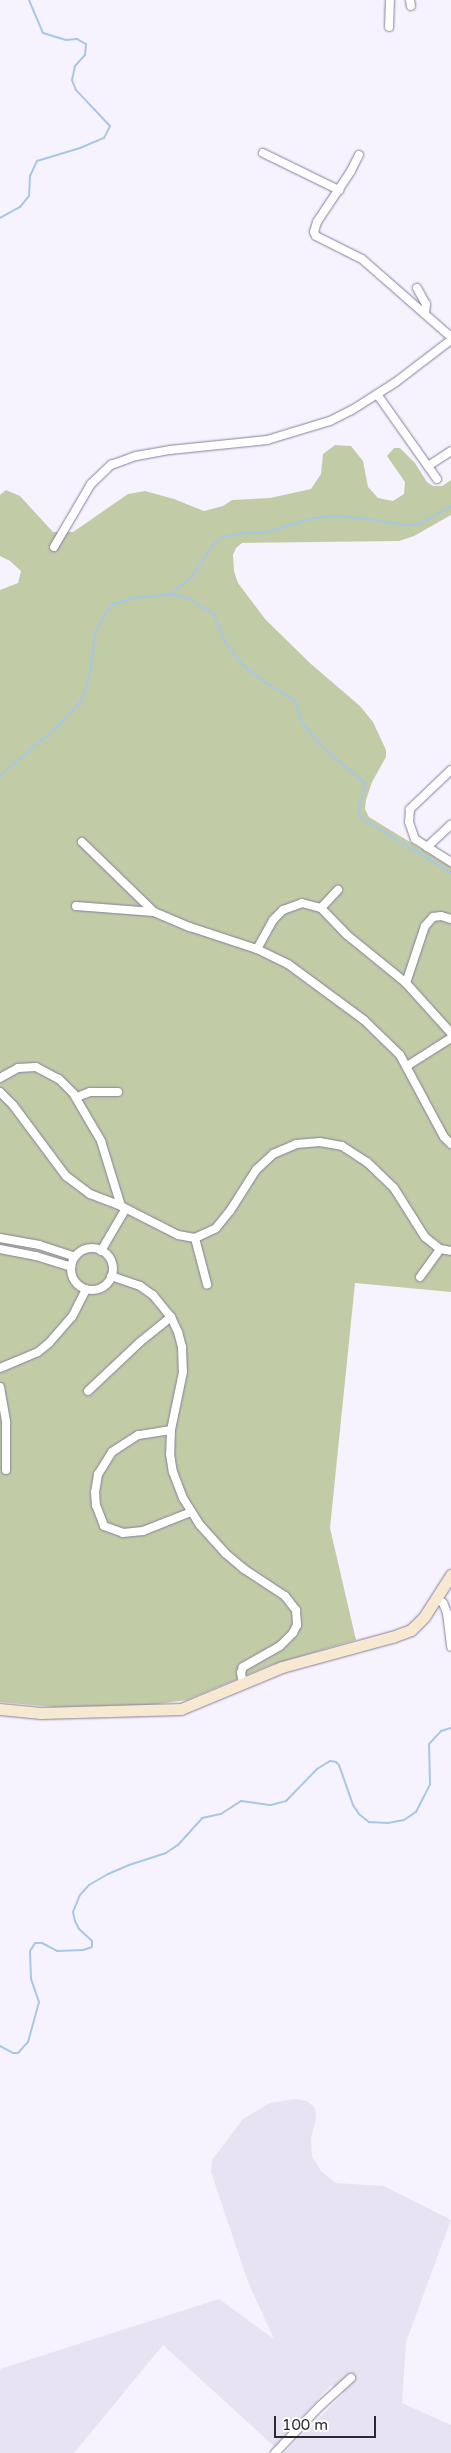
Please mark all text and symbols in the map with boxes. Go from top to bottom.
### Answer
scale bar [276,2406,378,2438]
text: 100 m [282,2416,328,2434]

